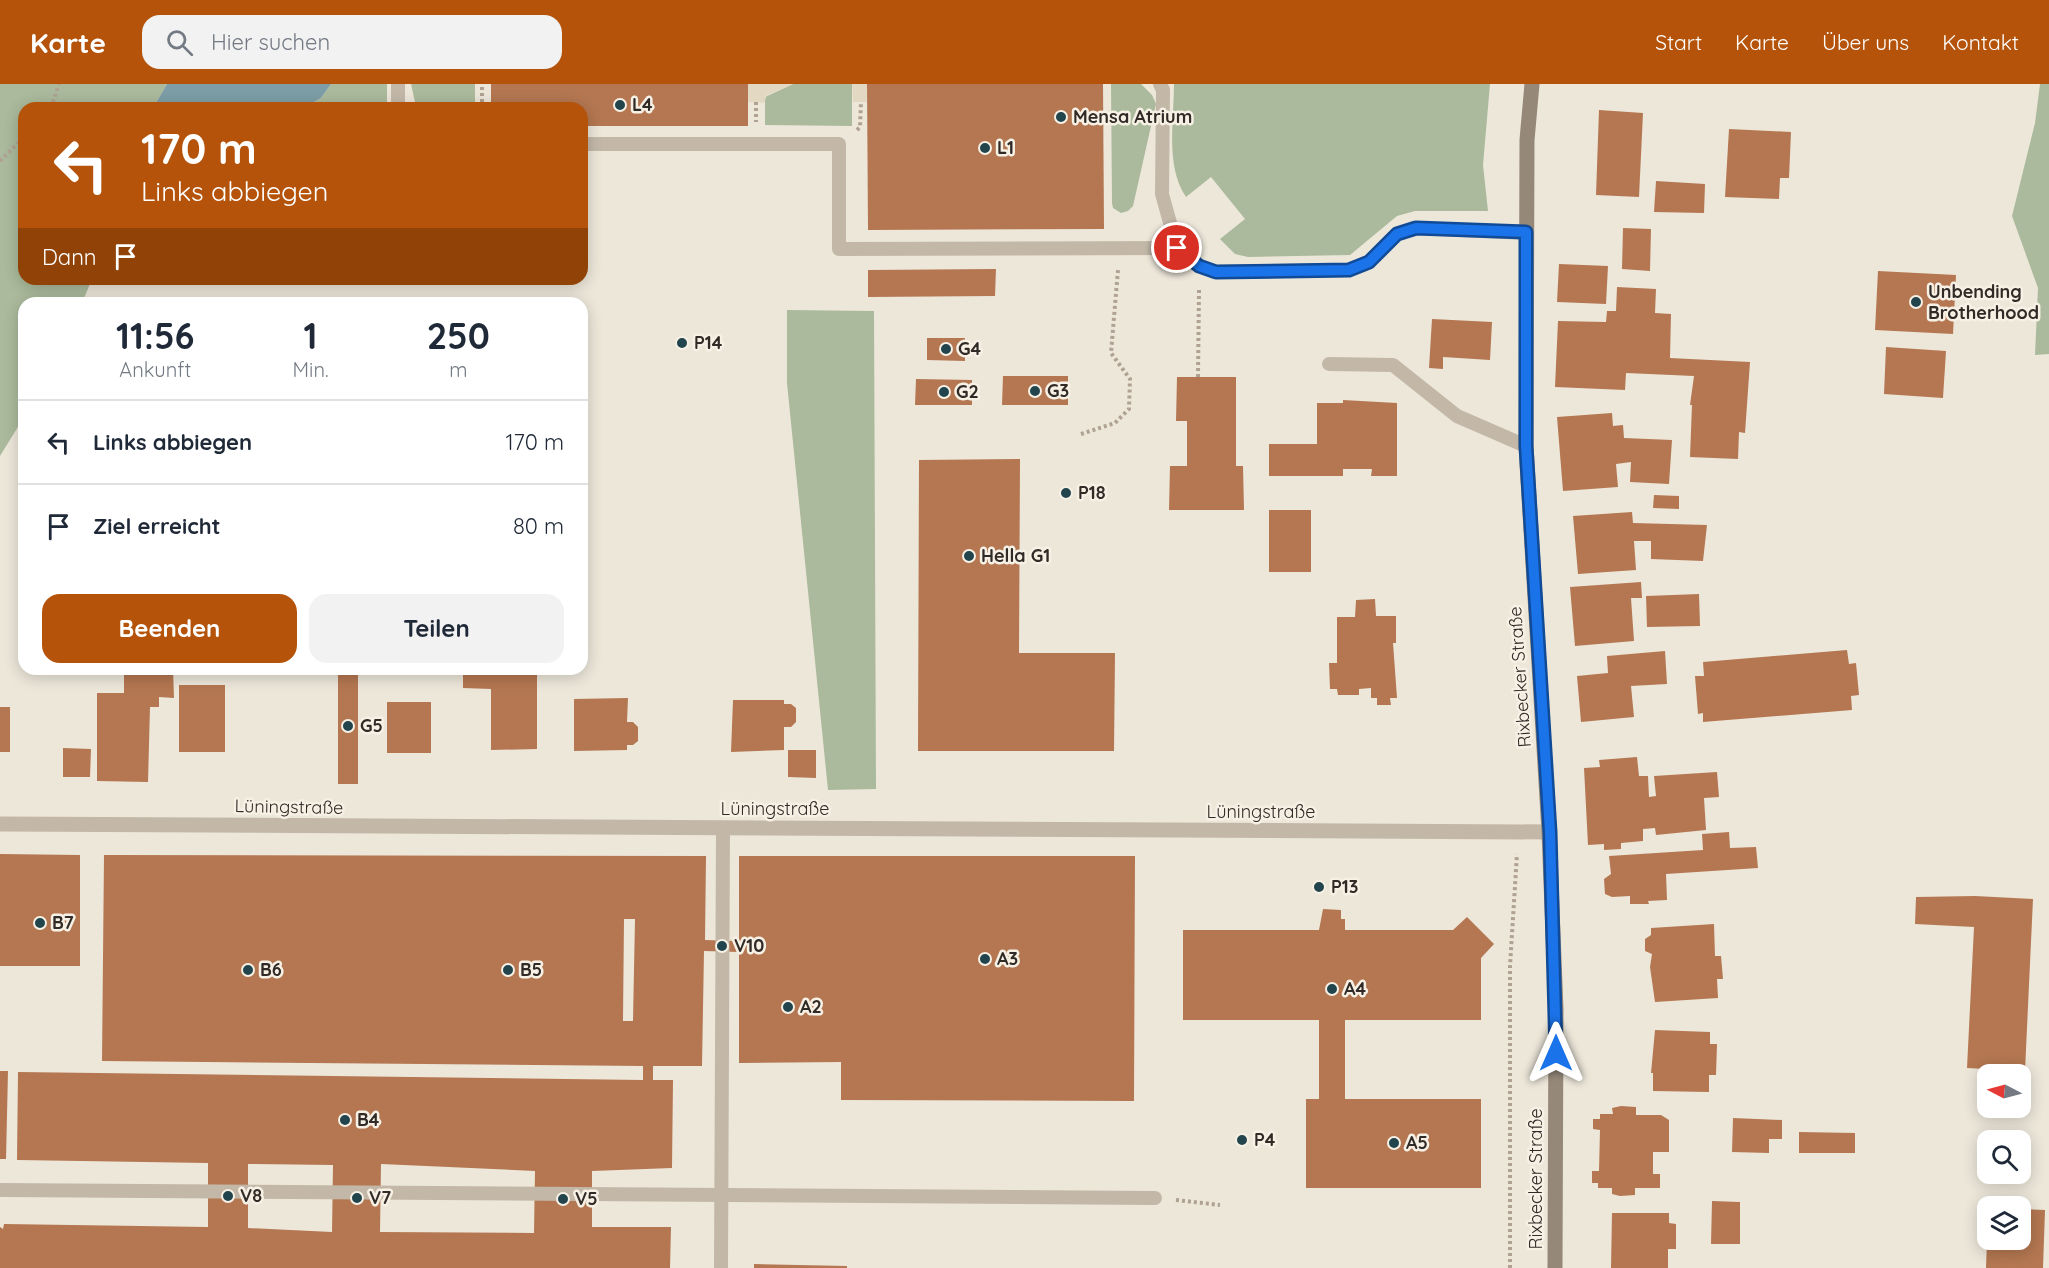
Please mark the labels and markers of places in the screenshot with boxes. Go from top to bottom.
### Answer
place label: L4 [632,93,653,116]
marker: L4 [613,98,627,112]
place label: Mensa Atrium [1073,105,1192,128]
marker: Mensa Atrium [1054,110,1068,124]
place label: L1 [997,136,1014,159]
marker: L1 [978,141,992,155]
pin [1151,222,1202,273]
place label: Unbending Brotherhood [1928,280,2039,324]
marker: Unbending Brotherhood [1909,295,1923,309]
place label: P14 [694,331,723,354]
marker: P14 [675,336,689,350]
place label: G4 [958,337,982,360]
marker: G4 [939,342,953,356]
place label: G3 [1047,379,1069,402]
place label: G2 [956,380,979,403]
marker: G3 [1028,384,1042,398]
marker: G2 [937,385,951,399]
place label: P18 [1078,481,1106,504]
marker: P18 [1059,486,1073,500]
place label: Hella G1 [981,544,1050,567]
marker: Hella G1 [962,549,976,563]
place label: G5 [360,714,383,737]
marker: G5 [341,719,355,733]
place label: P13 [1331,875,1359,898]
marker: P13 [1312,880,1326,894]
place label: B7 [52,911,74,934]
marker: B7 [33,916,47,930]
place label: V10 [734,934,764,957]
marker: V10 [715,939,729,953]
place label: A3 [997,947,1018,970]
marker: A3 [978,952,992,966]
place label: B6 [260,958,282,981]
place label: B5 [520,958,542,981]
marker: B6 [241,963,255,977]
marker: B5 [501,963,515,977]
place label: A4 [1344,977,1367,1000]
marker: A4 [1325,982,1339,996]
place label: A2 [800,995,822,1018]
marker: A2 [781,1000,795,1014]
place label: B4 [357,1108,380,1131]
marker: B4 [338,1113,352,1127]
place label: P4 [1254,1128,1276,1151]
place label: A5 [1406,1131,1428,1154]
marker: P4 [1235,1133,1249,1147]
marker: A5 [1387,1136,1401,1150]
place label: V8 [240,1184,262,1207]
place label: V7 [369,1186,391,1209]
place label: V5 [575,1187,598,1210]
marker: V8 [221,1189,235,1203]
marker: V7 [350,1191,364,1205]
marker: V5 [556,1192,570,1206]

